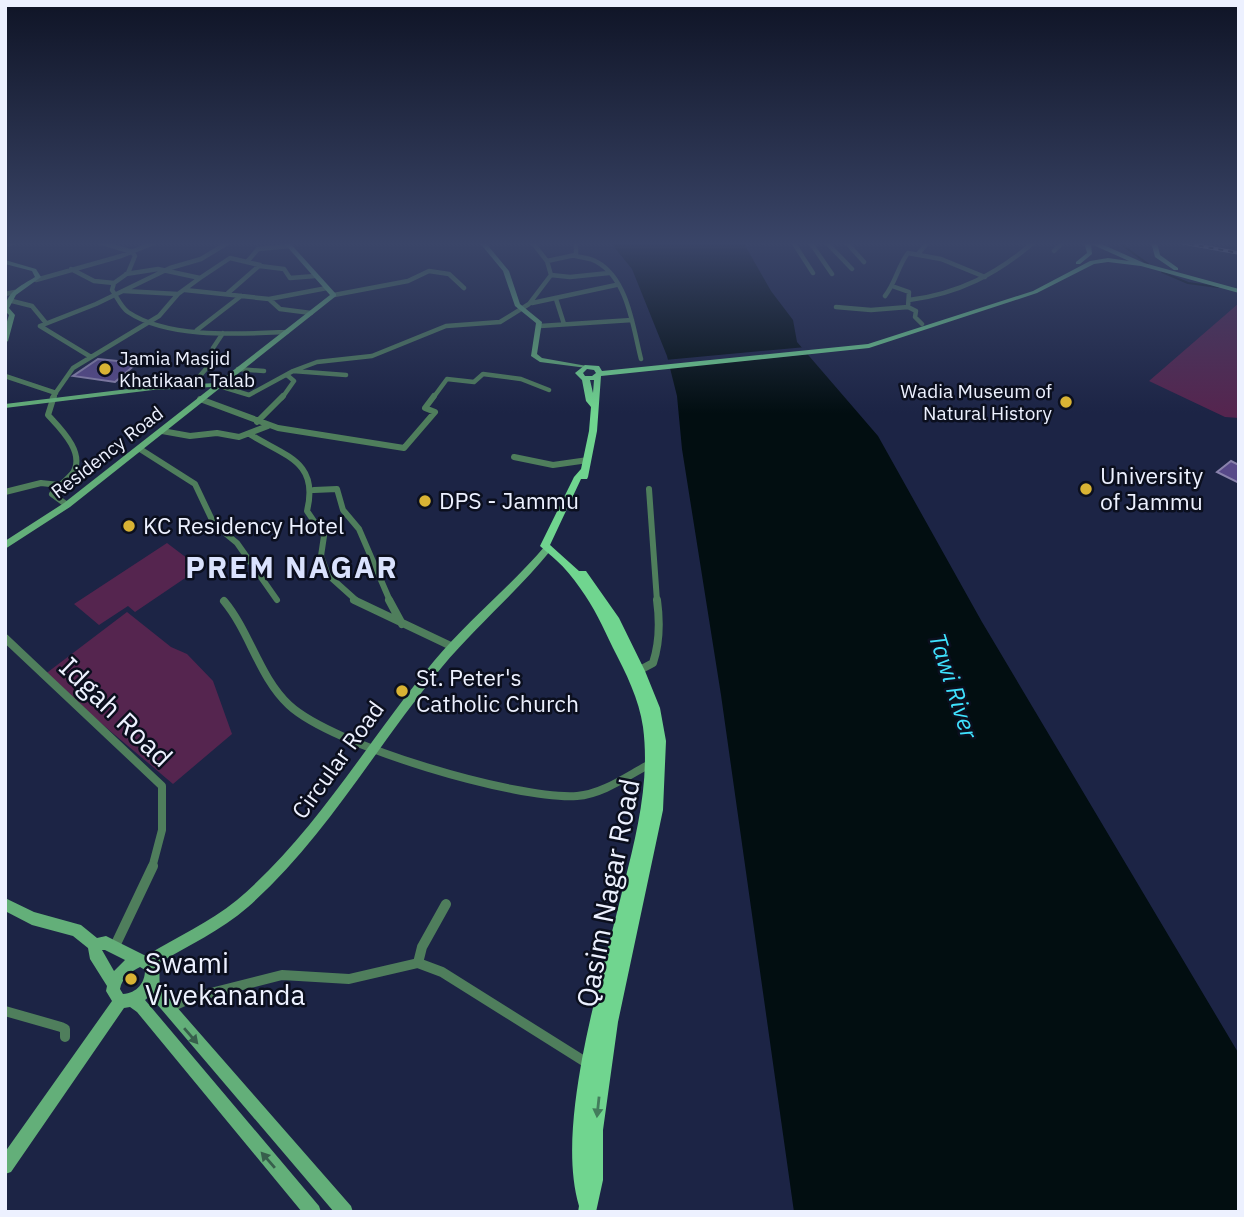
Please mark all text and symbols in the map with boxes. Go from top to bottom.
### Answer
place label: Jamia Masjid Khatikaan Talab [119,346,255,392]
marker: Jamia Masjid Khatikaan Talab [97,361,113,377]
place label: Wadia Museum of Natural History [900,379,1053,425]
marker: Wadia Museum of Natural History [1058,394,1074,410]
street label: Residency Road [46,401,168,503]
place label: University of Jammu [1100,460,1204,516]
marker: University of Jammu [1078,481,1094,497]
place label: DPS - Jammu [439,485,579,515]
marker: DPS - Jammu [417,493,433,509]
place label: KC Residency Hotel [143,510,344,540]
marker: KC Residency Hotel [121,518,137,534]
district label: PREM NAGAR [185,547,399,586]
water label: Tawi River [922,629,986,744]
street label: Idgah Road [52,648,181,775]
place label: St. Peter's Catholic Church [416,662,579,718]
marker: St. Peter's Catholic Church [394,683,410,699]
street label: Circular Road [284,695,390,824]
street label: Qasim Nagar Road [567,775,648,1010]
place label: Swami Vivekananda [145,944,306,1013]
marker: Swami Vivekananda [123,971,139,987]
one-way arrow [183,1027,198,1044]
one-way arrow [592,1096,603,1118]
one-way arrow [261,1152,276,1169]

